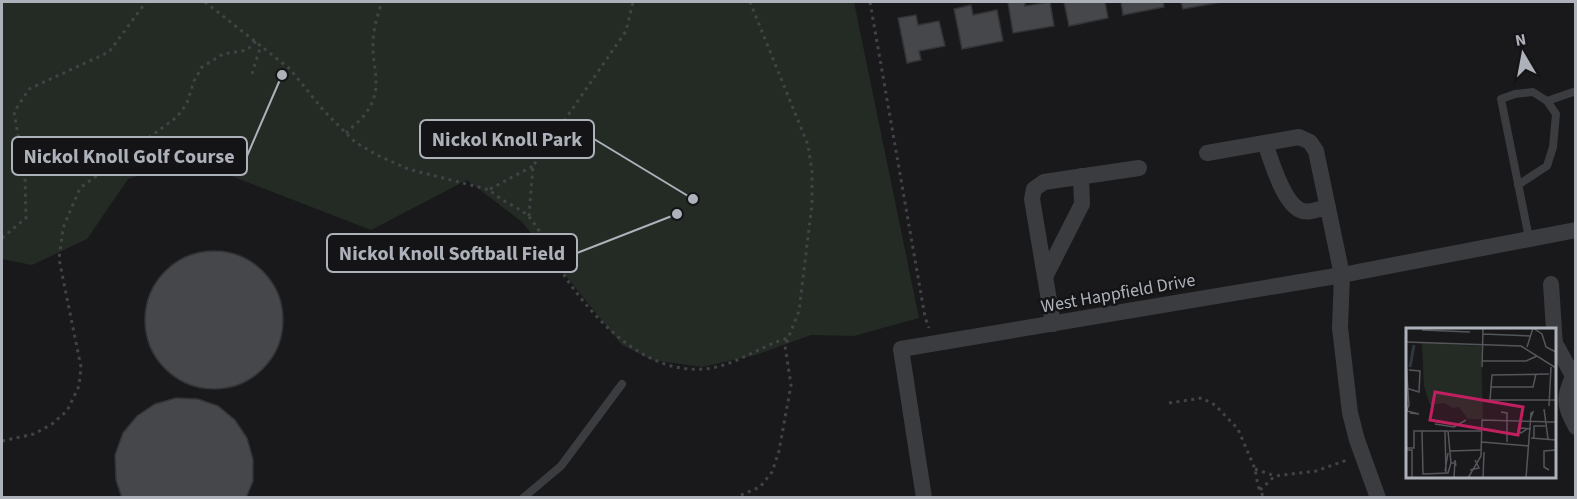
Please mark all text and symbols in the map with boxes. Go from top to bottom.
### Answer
north arrow [1493,24,1553,84]
text: N [1513,28,1528,52]
callout: Nickol Knoll Park [420,120,594,158]
text: Nickol Knoll Park [432,126,582,154]
callout: Nickol Knoll Golf Course [12,137,247,175]
text: Nickol Knoll Golf Course [23,143,235,171]
callout: Nickol Knoll Softball Field [327,234,577,272]
text: Nickol Knoll Softball Field [339,240,565,268]
street label: West Happfield Drive [1039,268,1197,319]
inset map [1406,328,1556,478]

